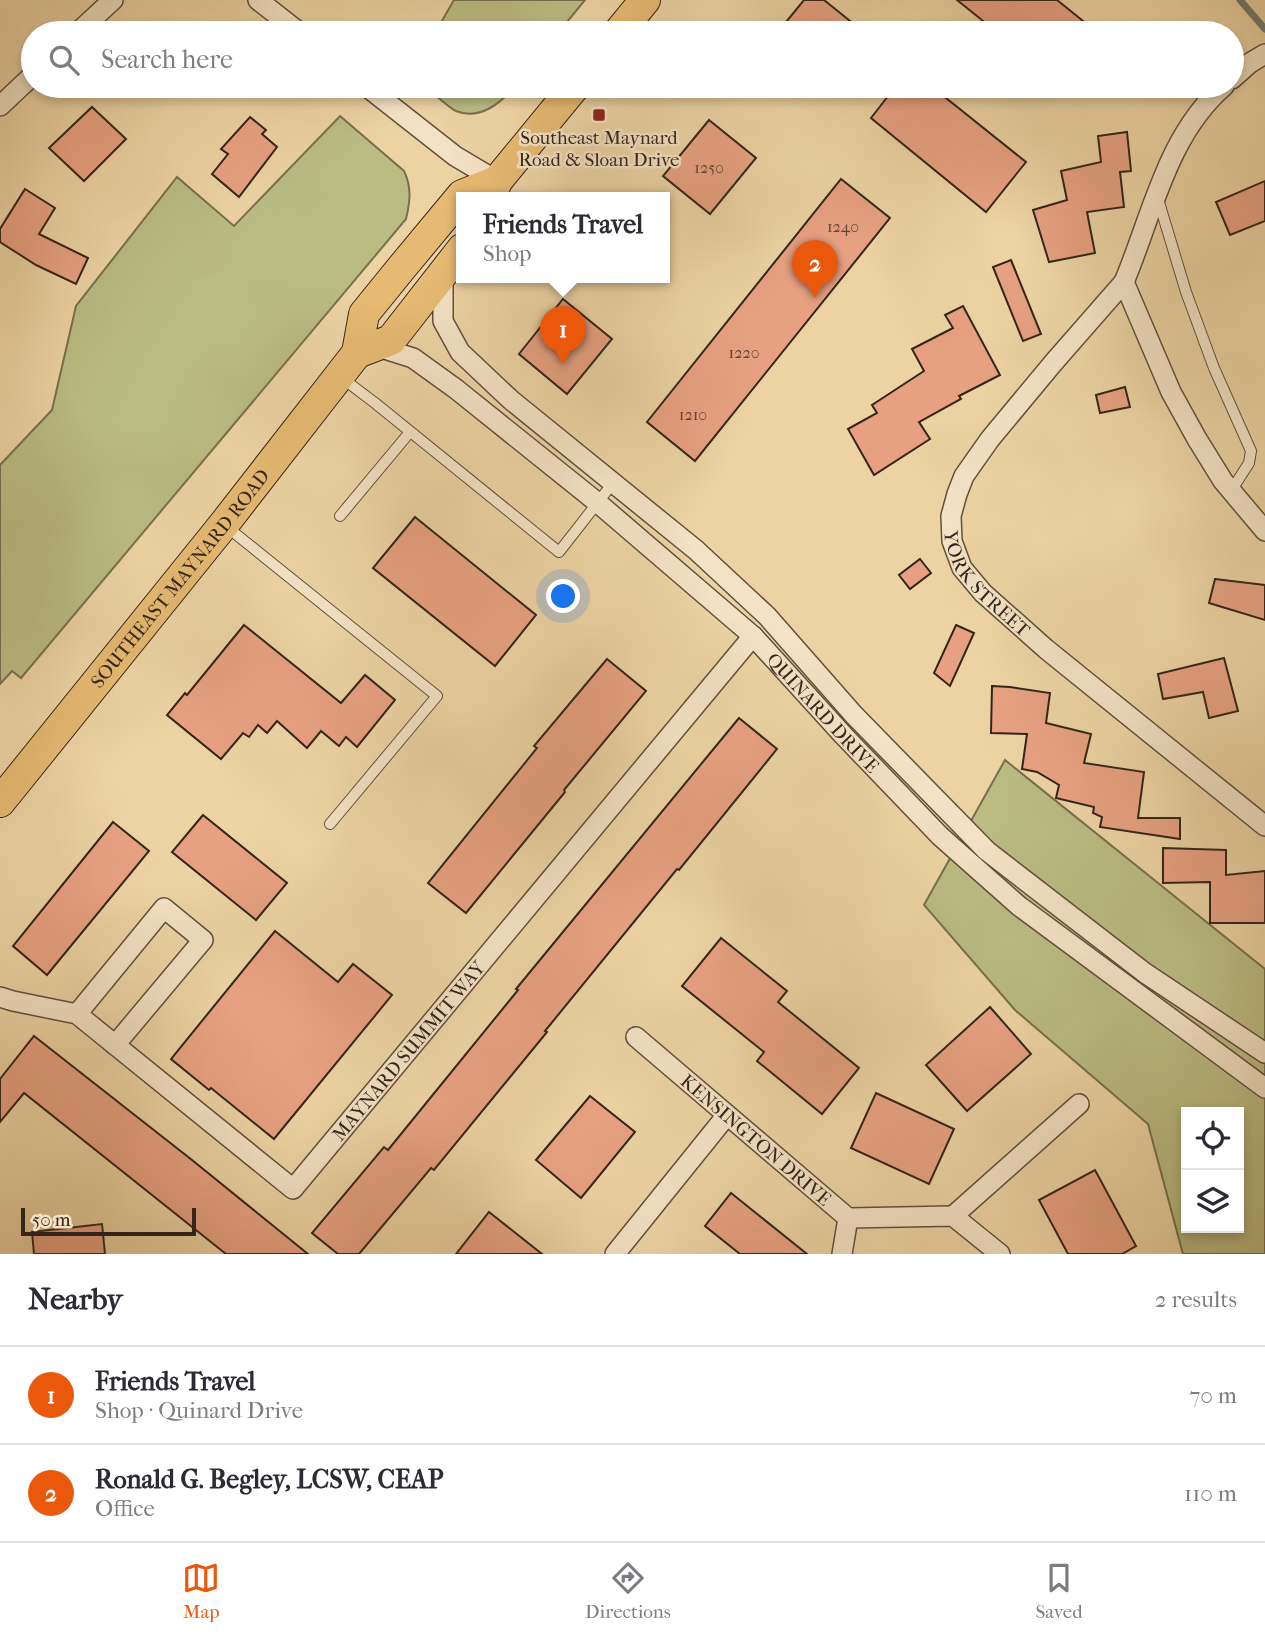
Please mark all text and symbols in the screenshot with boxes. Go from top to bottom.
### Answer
search box [21,21,1244,98]
icon: search [45,41,83,79]
text: Search here [101,44,233,75]
marker: Southeast Maynard Road & Sloan Drive [591,107,607,123]
place label: Southeast Maynard Road & Sloan Drive [519,127,679,171]
house number: 1250 [694,158,724,177]
popup [456,192,670,283]
text: Friends Travel [483,209,643,240]
house number: 1240 [827,217,859,236]
text: Shop [483,240,532,267]
pin: 2 [792,240,838,298]
pin: 1 [540,306,586,364]
house number: 1220 [729,343,760,362]
house number: 1210 [679,405,707,424]
street label: SOUTHEAST MAYNARD ROAD [86,465,274,693]
street label: YORK STREET [940,529,1034,642]
your location [546,579,580,613]
street label: QUINARD DRIVE [762,649,883,778]
street label: MAYNARD SUMMIT WAY [328,956,491,1145]
street label: KENSINGTON DRIVE [676,1070,835,1211]
map controls [1181,1107,1244,1233]
button: locate [1181,1107,1244,1170]
button: layers [1181,1170,1244,1233]
scale bar [21,1205,196,1237]
text: 50 m [32,1209,71,1231]
text: Nearby [28,1282,123,1317]
text: 2 results [1155,1286,1237,1313]
text: Friends Travel [95,1366,255,1397]
text: 1 [47,1382,55,1409]
text: 70 m [1189,1382,1237,1409]
text: Shop · Quinard Drive [95,1397,303,1424]
text: Ronald G. Begley, LCSW, CEAP [95,1464,443,1495]
text: 2 [45,1480,57,1507]
text: 110 m [1184,1480,1237,1507]
text: Office [95,1495,155,1522]
tab: Map [182,1559,220,1623]
tab: Directions [585,1559,671,1623]
tab: Saved [1035,1559,1083,1623]

